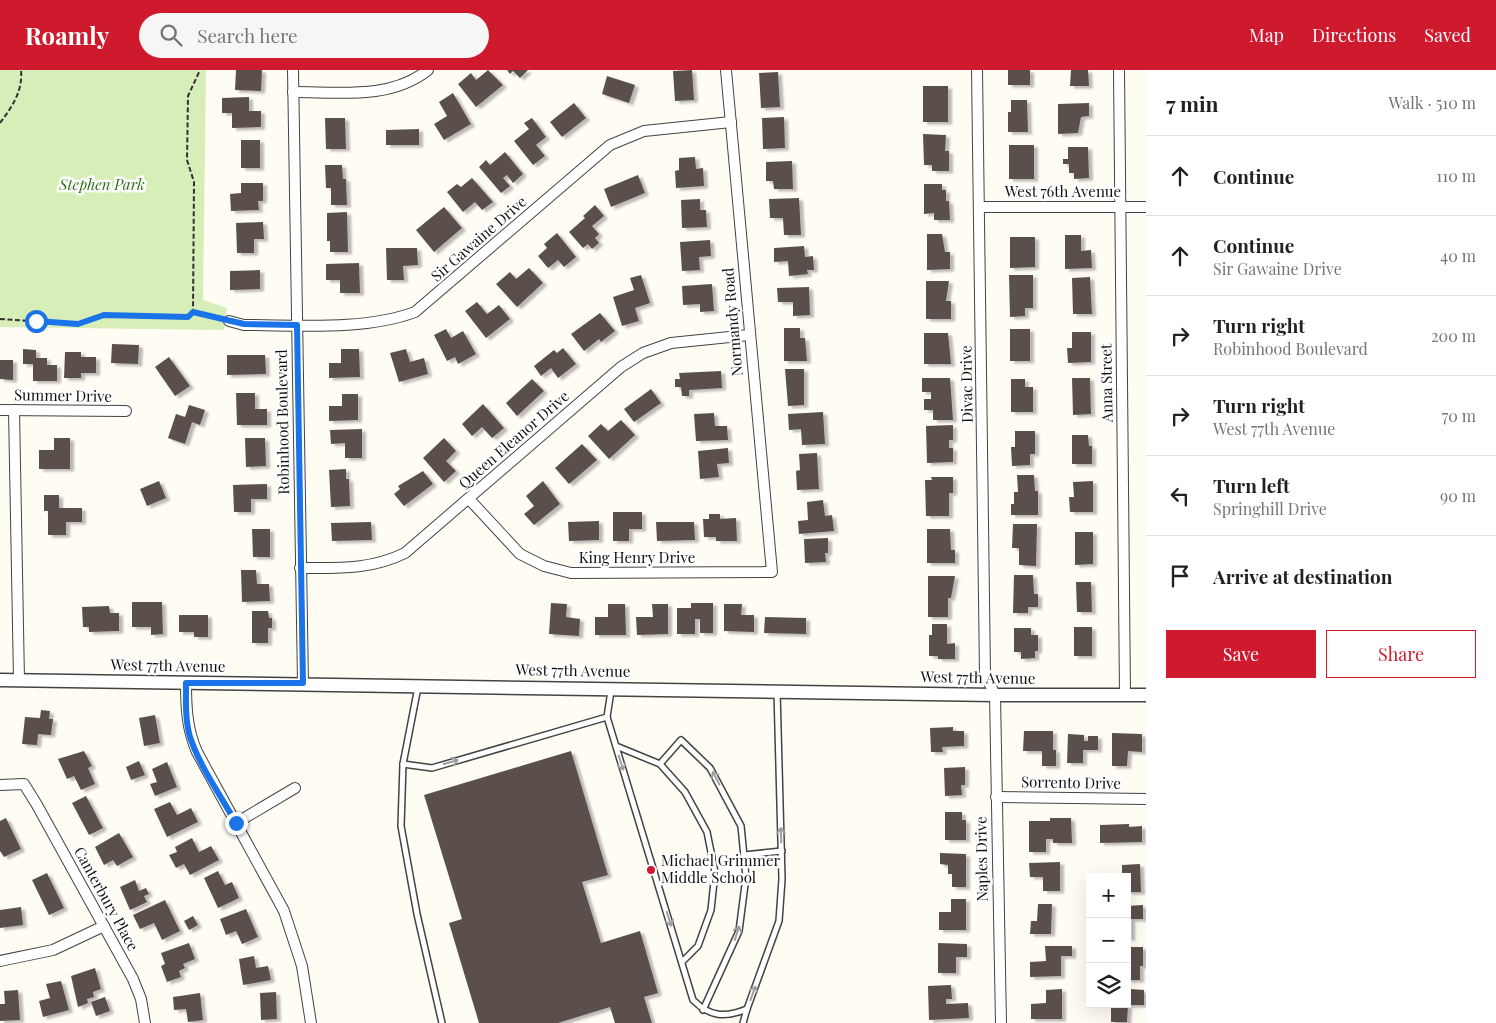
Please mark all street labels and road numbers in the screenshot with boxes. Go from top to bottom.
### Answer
street label: West 76th Avenue [1004,181,1121,201]
street label: Sir Gawaine Drive [426,191,530,285]
street label: Normandy Road [717,267,747,377]
street label: Anna Street [1095,343,1117,424]
street label: Divac Drive [955,345,977,423]
street label: Robinhood Boulevard [271,349,293,495]
street label: Summer Drive [14,384,112,406]
street label: Queen Eleanor Drive [454,386,573,493]
street label: King Henry Drive [579,547,695,567]
street label: West 77th Avenue [110,654,226,676]
street label: West 77th Avenue [515,659,631,681]
street label: West 77th Avenue [920,666,1036,688]
street label: Sorrento Drive [1021,771,1121,793]
street label: Naples Drive [970,816,992,902]
street label: Canterbury Place [70,843,144,954]

